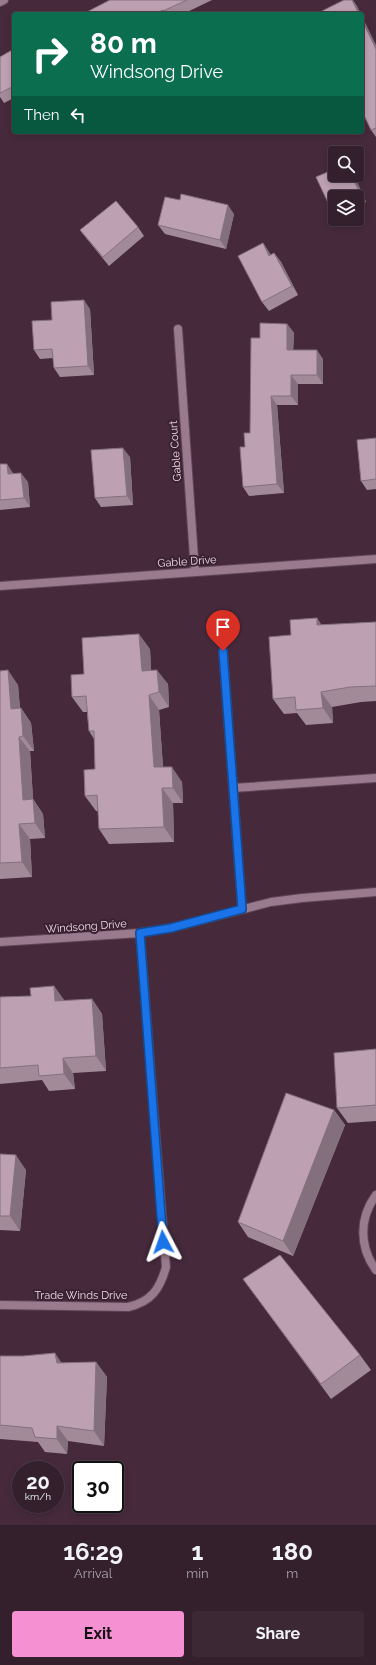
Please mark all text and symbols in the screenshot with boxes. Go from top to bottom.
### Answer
text: 80 m [90,27,157,60]
icon: right [24,28,76,80]
text: Windsong Drive [90,61,223,82]
icon: left [67,104,89,126]
text: Then [24,106,59,124]
map controls [328,146,364,226]
button: search [328,146,364,182]
button: layers [328,190,364,226]
street label: Gable Court [167,420,184,482]
street label: Gable Drive [157,553,218,570]
pin [206,610,240,651]
icon: arrive [212,616,234,638]
street label: Windsong Drive [45,917,128,936]
position arrow [142,1221,184,1263]
street label: Trade Winds Drive [35,1289,128,1302]
speed limit sign: 30 [72,1461,124,1513]
text: 20 [26,1470,50,1494]
text: km/h [25,1491,51,1502]
text: 16:29 [63,1537,123,1566]
text: 1 [192,1537,203,1566]
text: 180 [272,1537,313,1566]
text: Arrival [74,1566,112,1581]
text: min [186,1566,209,1581]
text: m [286,1566,298,1581]
button: Exit [12,1611,184,1657]
button: Share [192,1611,364,1657]

